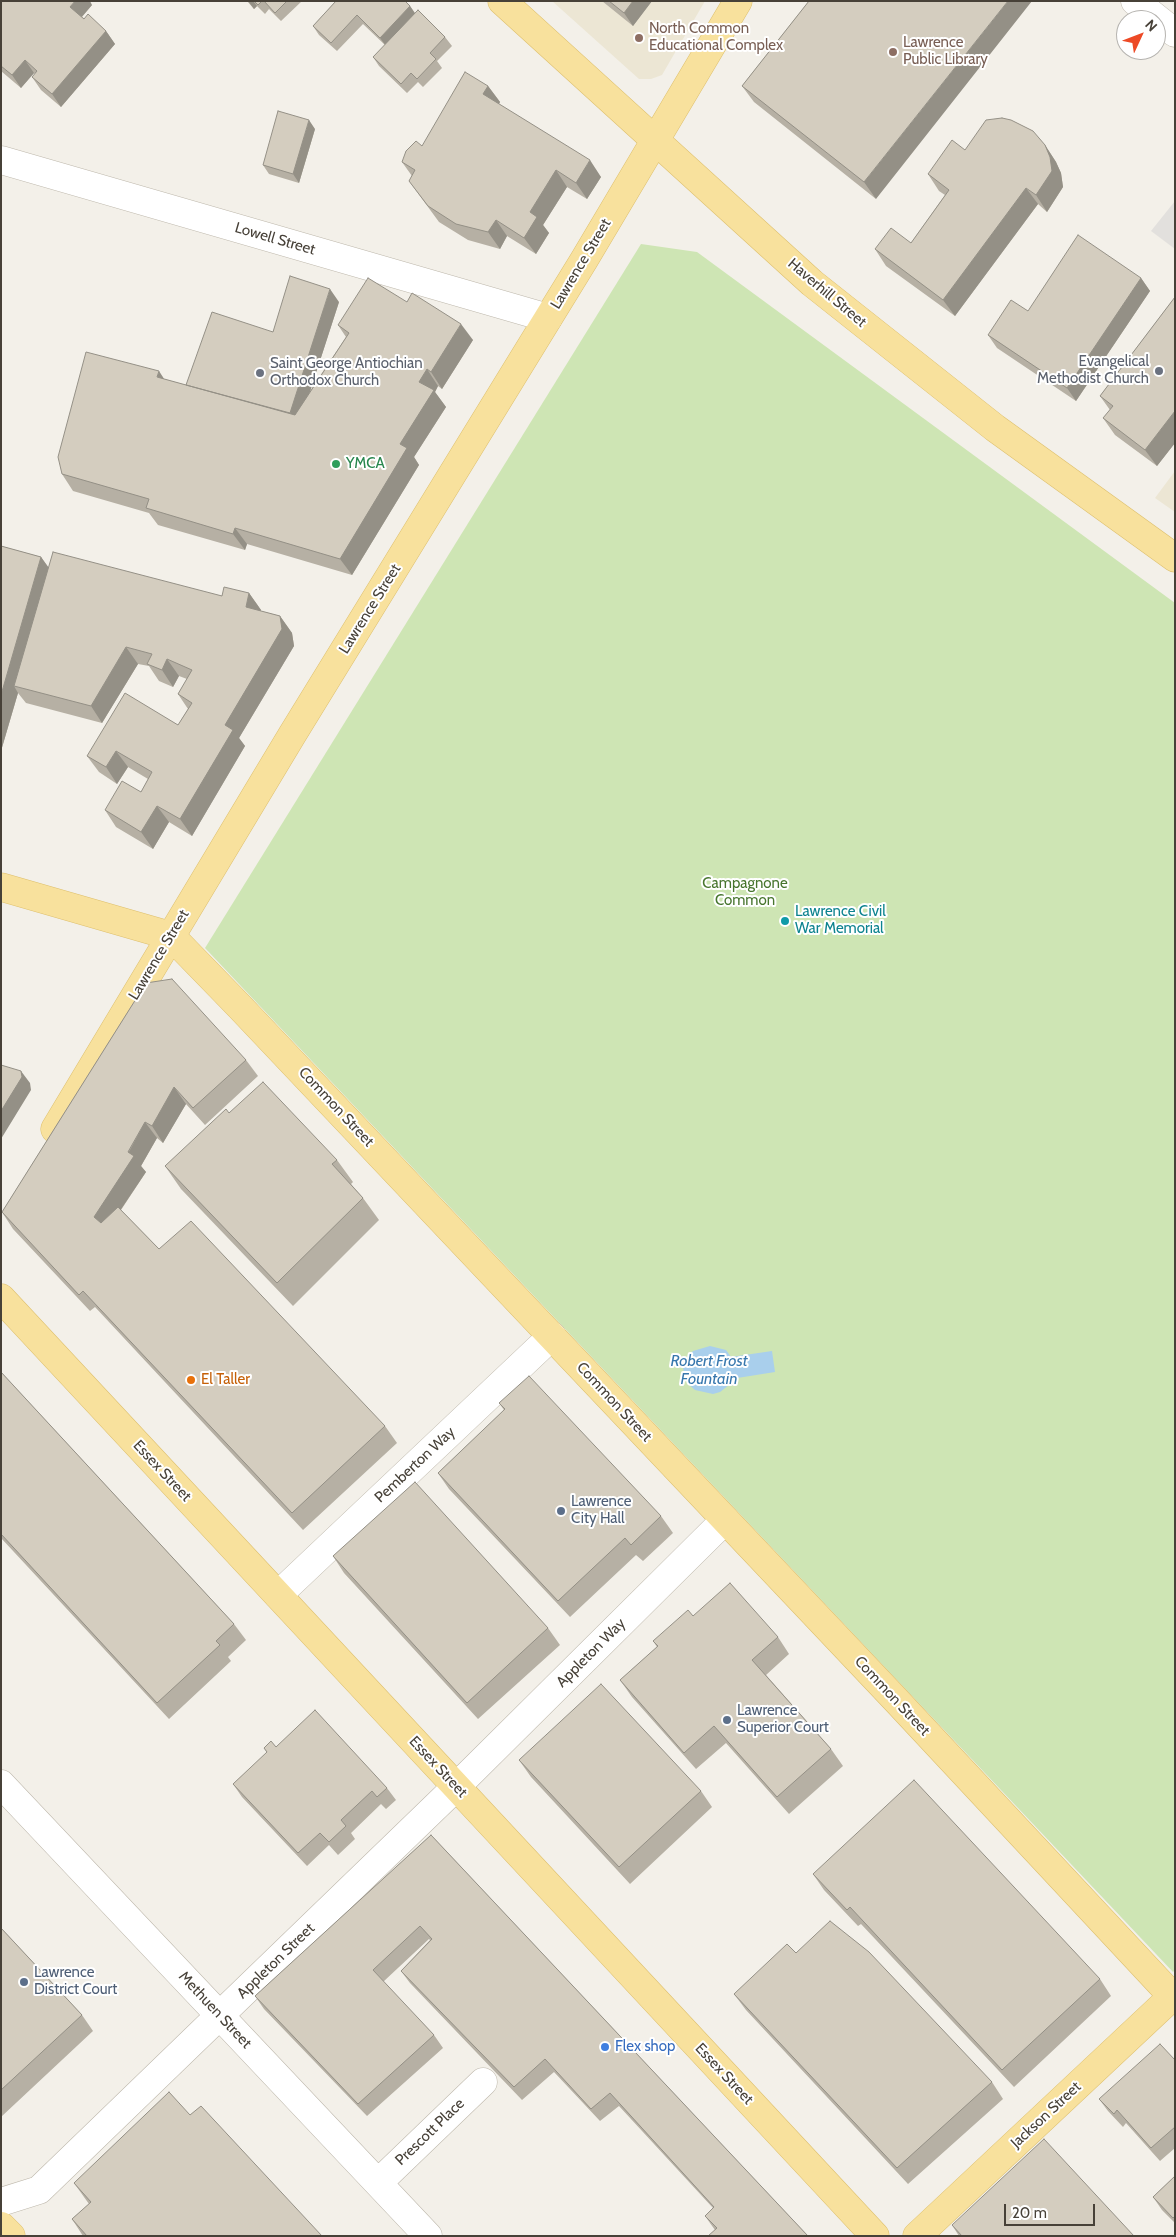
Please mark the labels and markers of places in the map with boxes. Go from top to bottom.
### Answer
place label: North Common Educational Complex [649,20,783,55]
marker: North Common Educational Complex [633,32,645,44]
place label: Lawrence Public Library [903,34,988,69]
marker: Lawrence Public Library [887,46,899,58]
place label: Evangelical Methodist Church [1037,353,1149,388]
place label: Saint George Antiochian Orthodox Church [270,355,423,390]
marker: Evangelical Methodist Church [1153,365,1165,377]
marker: Saint George Antiochian Orthodox Church [254,367,266,379]
place label: YMCA [346,455,385,473]
marker: YMCA [330,458,342,470]
place label: Lawrence Civil War Memorial [795,903,886,938]
marker: Lawrence Civil War Memorial [779,915,791,927]
place label: El Taller [201,1371,250,1389]
marker: El Taller [185,1374,197,1386]
place label: Lawrence City Hall [571,1493,631,1528]
marker: Lawrence City Hall [555,1505,567,1517]
place label: Lawrence Superior Court [737,1702,829,1737]
marker: Lawrence Superior Court [721,1714,733,1726]
place label: Lawrence District Court [34,1964,117,1999]
marker: Lawrence District Court [18,1976,30,1988]
place label: Flex shop [615,2038,675,2056]
marker: Flex shop [599,2041,611,2053]

